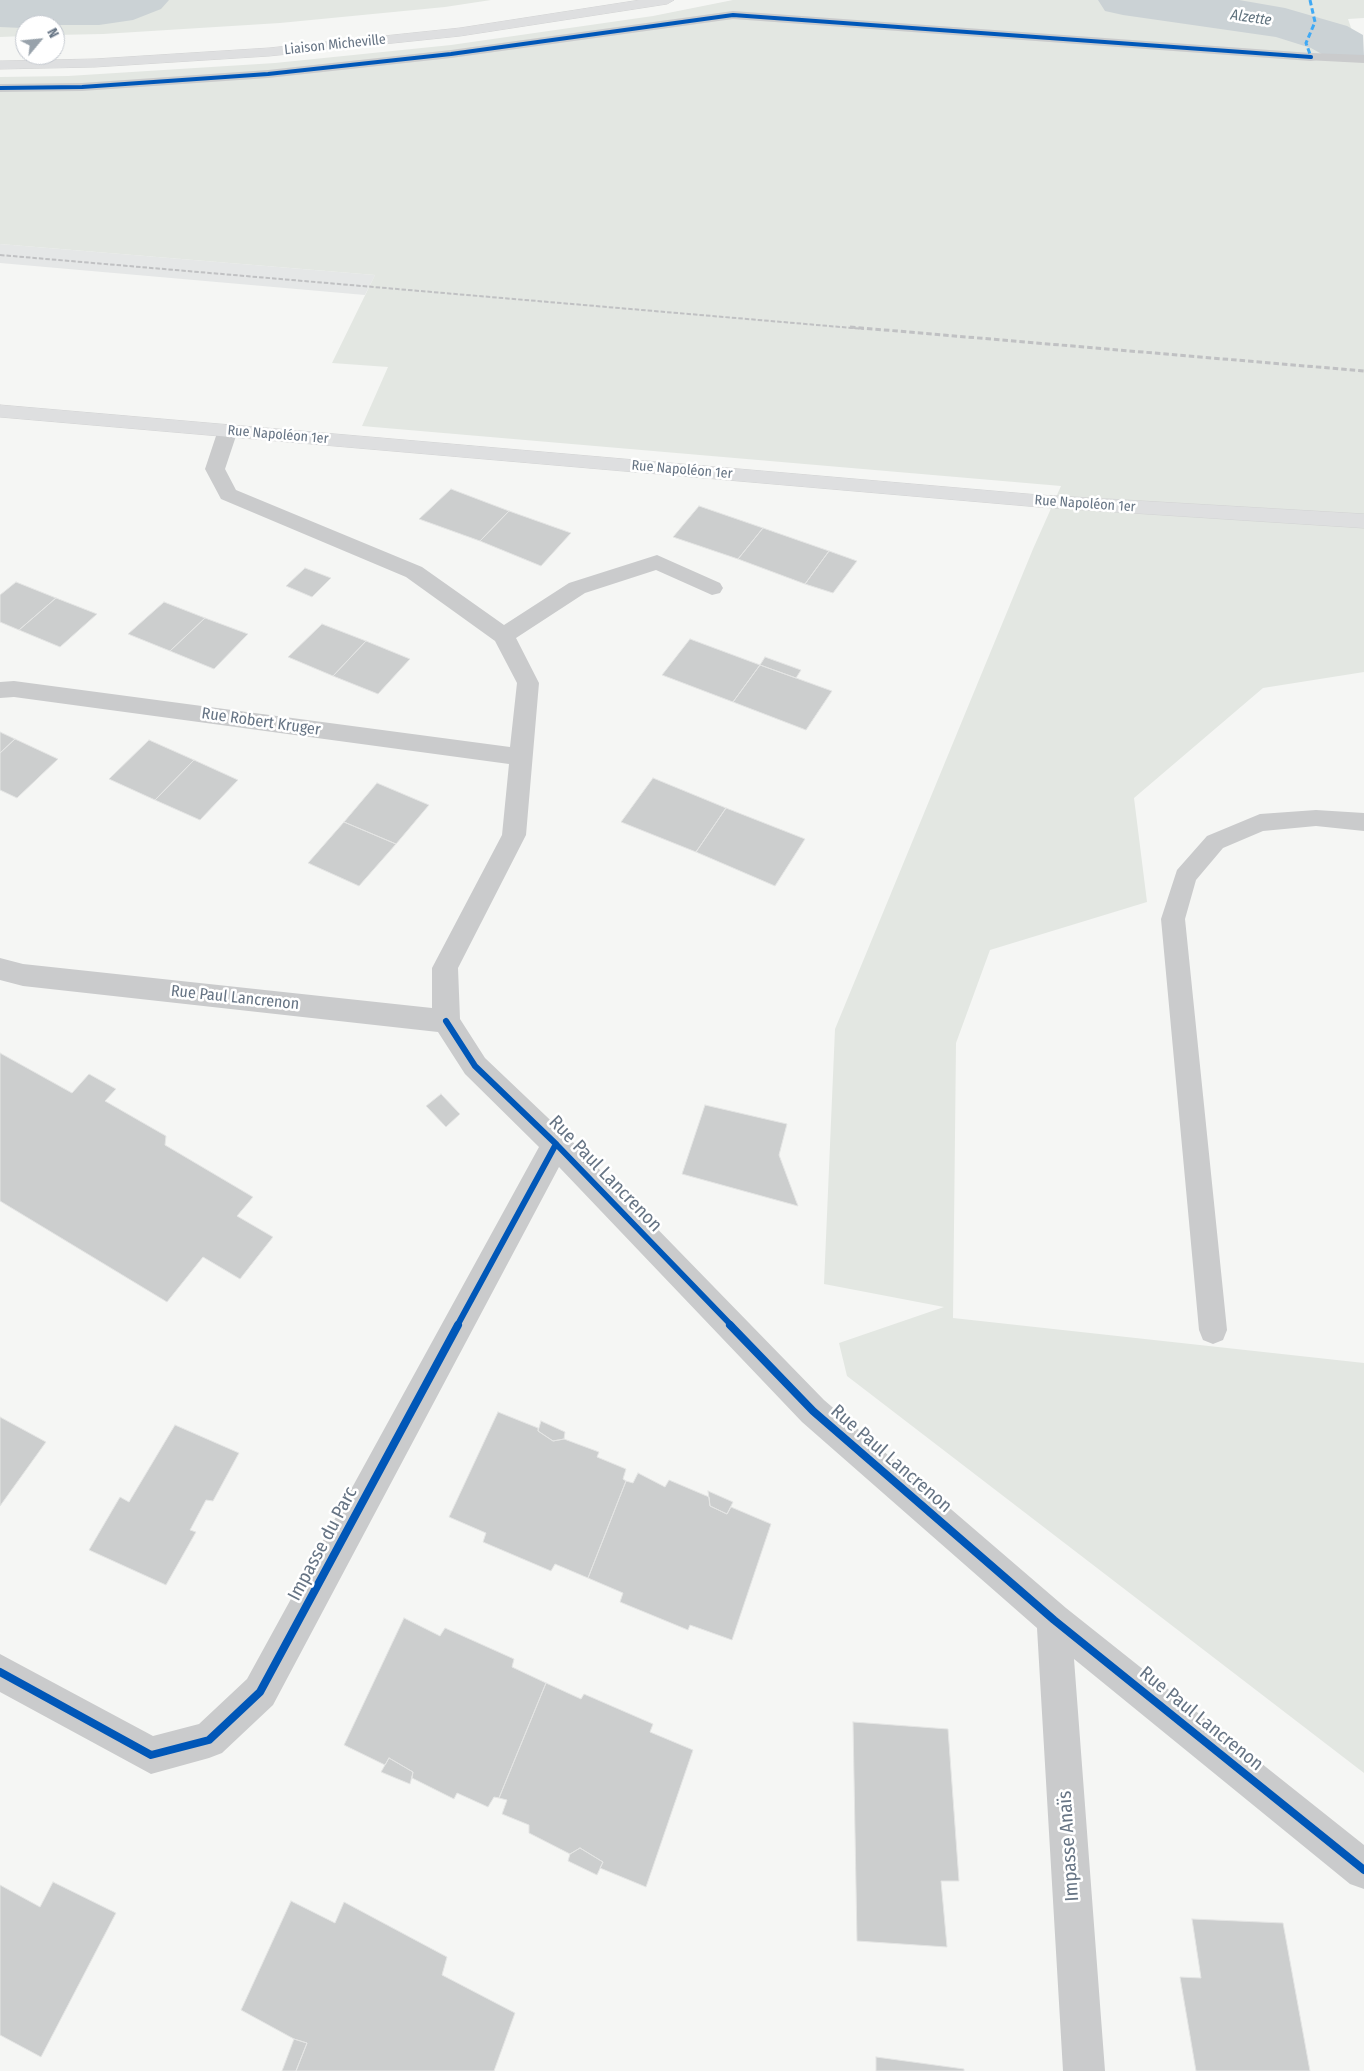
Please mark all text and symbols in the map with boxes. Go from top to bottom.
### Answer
water label: Alzette [1229,6,1273,30]
north arrow [15,15,65,65]
text: N [43,25,62,41]
street label: Liaison Micheville [283,31,387,59]
street label: Rue Napoléon 1er [227,422,329,448]
street label: Rue Napoléon 1er [631,457,733,483]
street label: Rue Napoléon 1er [1034,492,1136,516]
street label: Rue Robert Kruger [200,704,322,740]
street label: Rue Paul Lancrenon [170,982,300,1014]
street label: Rue Paul Lancrenon [544,1111,666,1237]
street label: Rue Paul Lancrenon [826,1400,956,1518]
street label: Impasse du Parc [283,1483,363,1605]
street label: Rue Paul Lancrenon [1134,1662,1268,1776]
street label: Impasse Anaïs [1054,1790,1084,1902]

